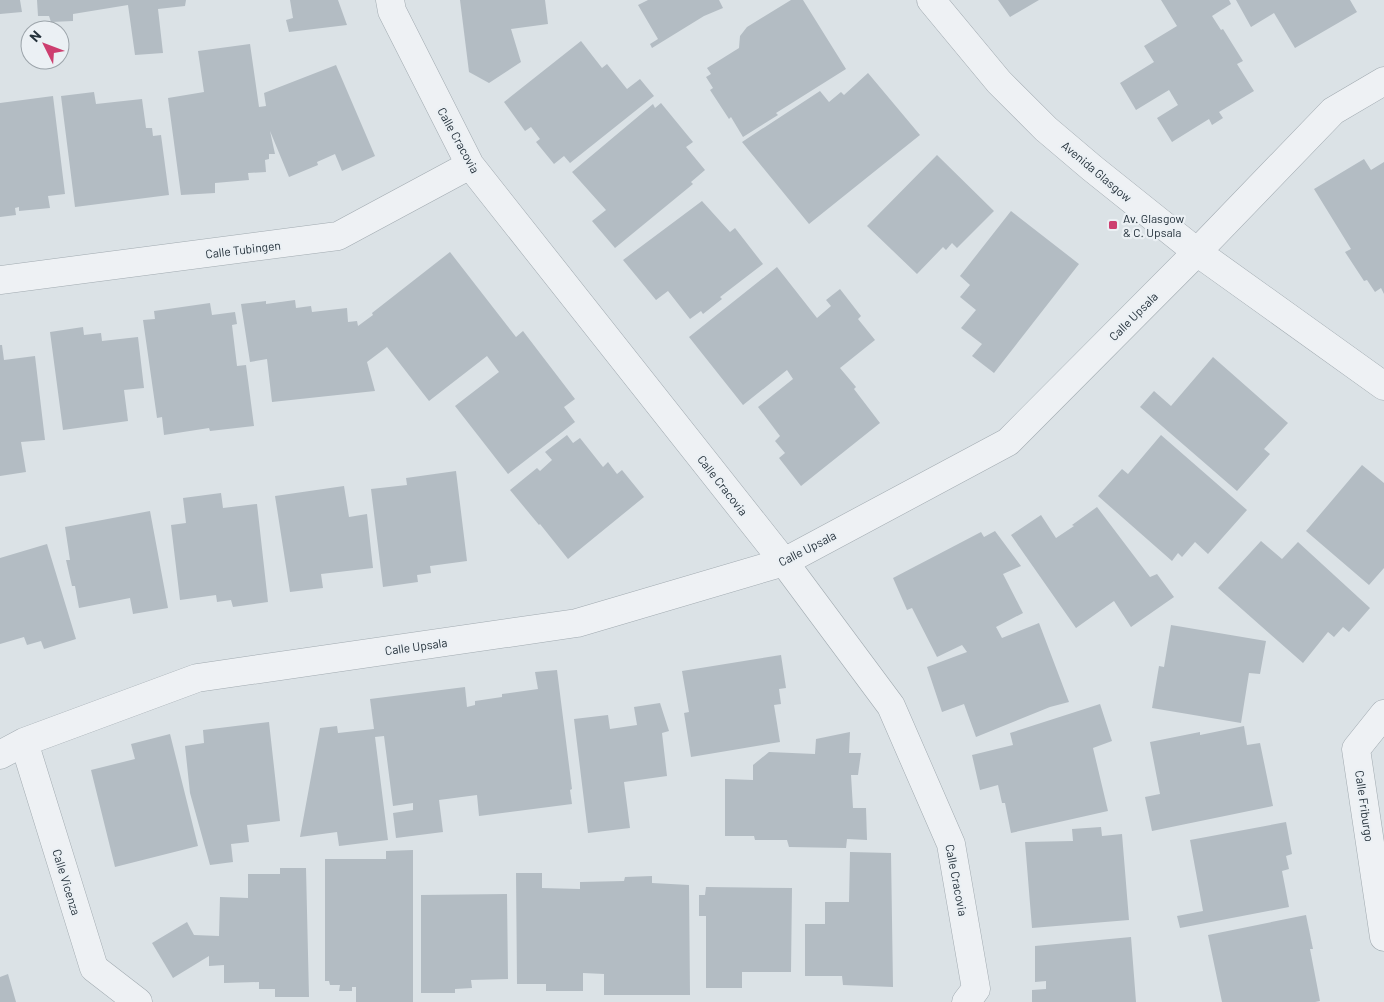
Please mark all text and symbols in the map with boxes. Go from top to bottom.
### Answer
north arrow [20,20,70,70]
text: N [26,27,44,45]
street label: Calle Cracovia [435,105,483,175]
street label: Avenida Glasgow [1059,138,1135,204]
place label: Av. Glasgow & C. Upsala [1123,211,1185,239]
marker: Av. Glasgow & C. Upsala [1107,219,1119,231]
street label: Calle Tubingen [205,237,281,261]
street label: Calle Upsala [1106,289,1160,343]
street label: Calle Cracovia [695,452,751,518]
street label: Calle Upsala [776,527,838,569]
street label: Calle Upsala [384,635,448,657]
street label: Calle Friburgo [1353,769,1377,843]
street label: Calle Cracovia [943,843,971,917]
street label: Calle Vicenza [50,847,84,917]

